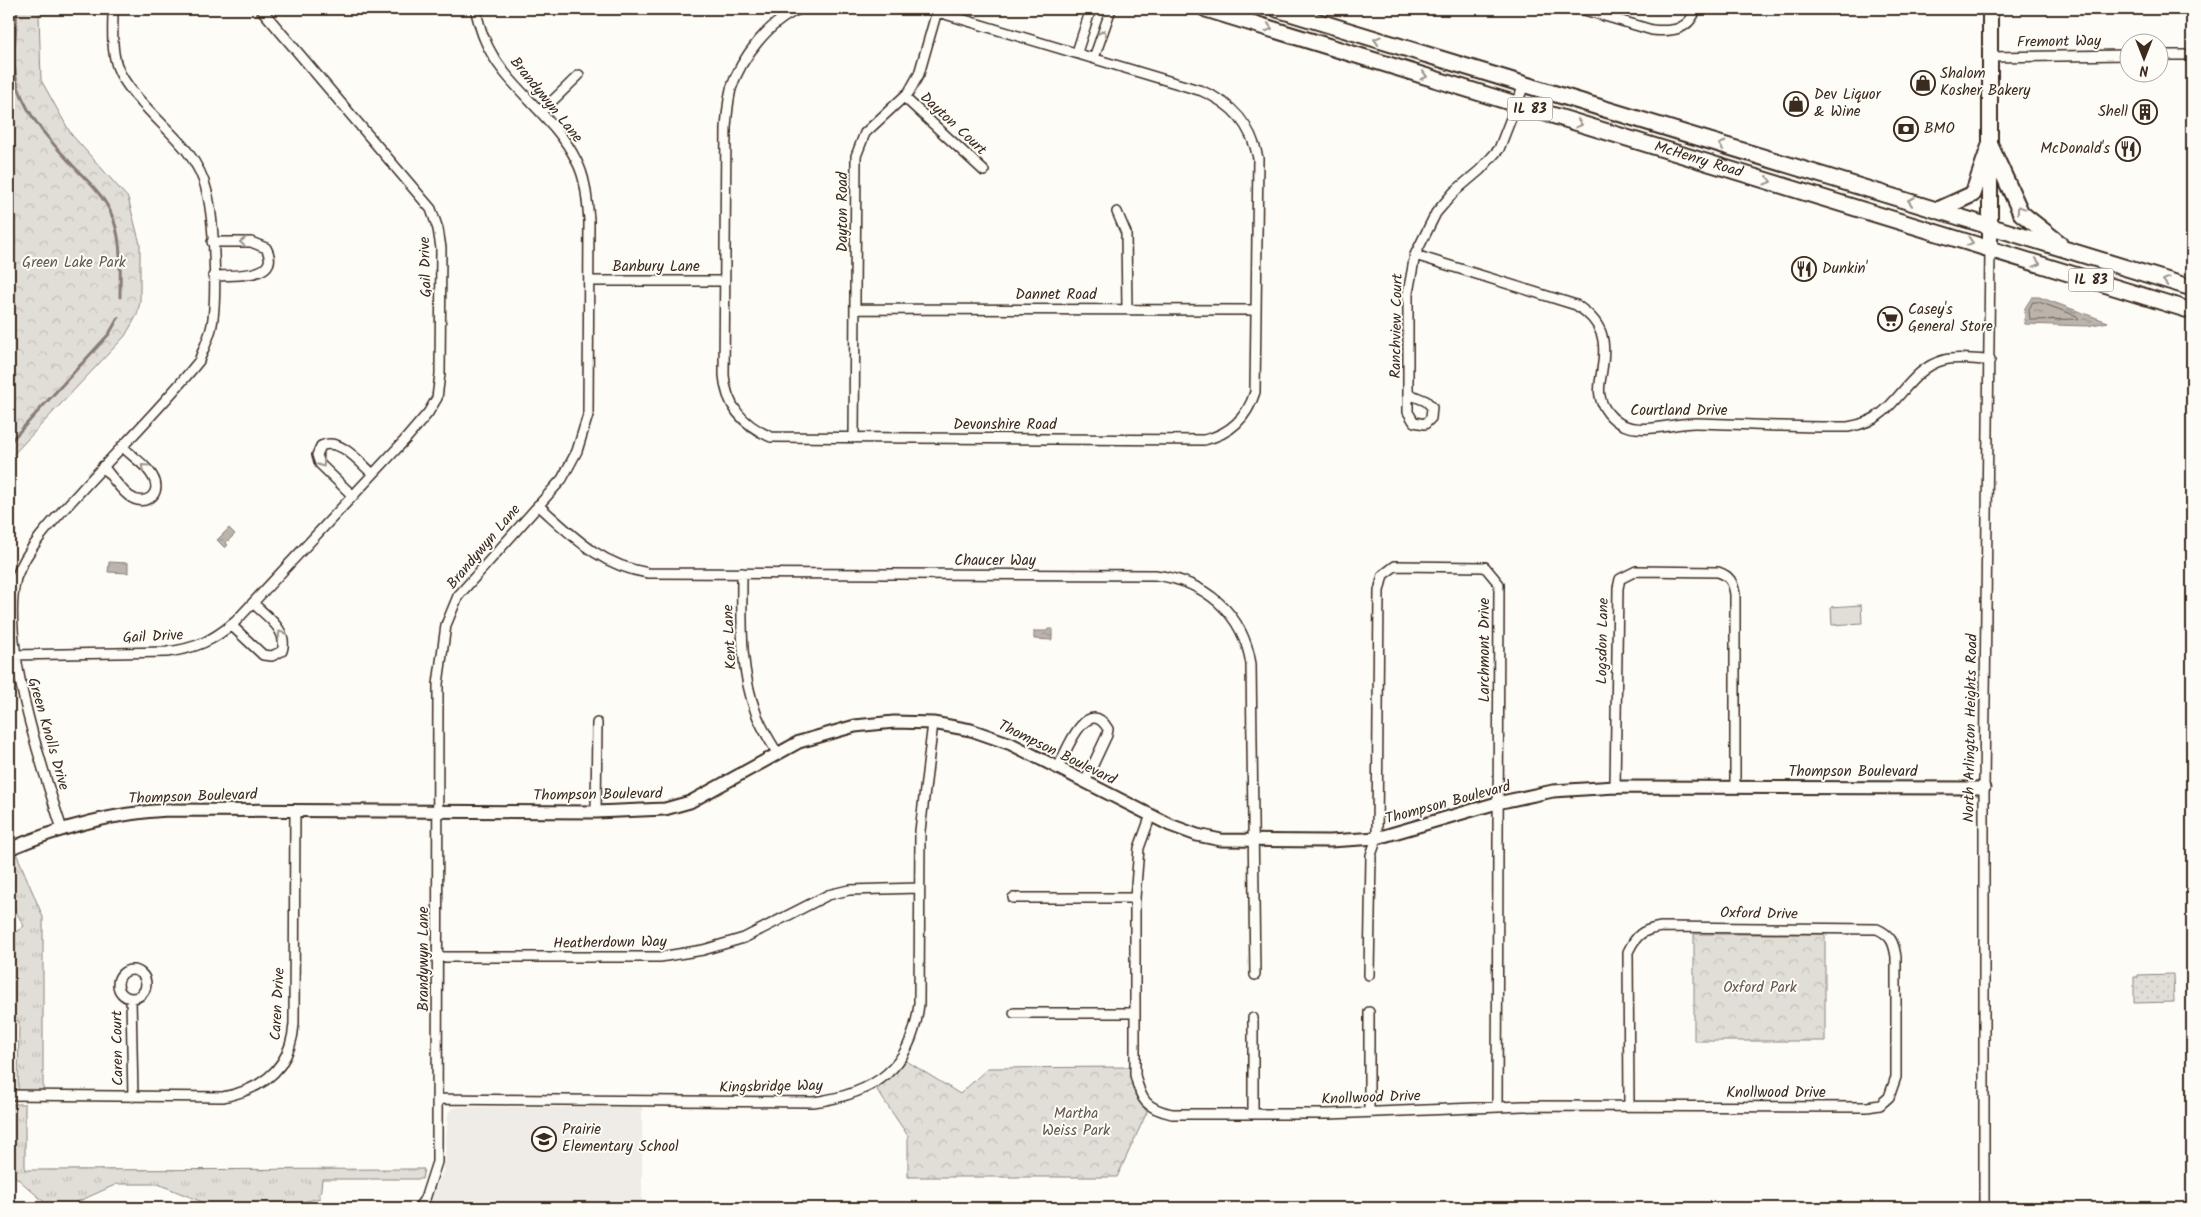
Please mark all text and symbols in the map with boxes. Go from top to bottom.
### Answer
one-way arrow [1264,23,1273,33]
one-way arrow [1097,29,1107,38]
street label: Fremont Way [2017,29,2102,55]
north arrow [2118,32,2168,82]
one-way arrow [1374,36,1382,46]
street label: Brandywyn Lane [504,52,589,149]
text: N [2139,59,2148,81]
place label: Shalom Kosher Bakery [1940,62,2031,103]
shop icon: Shalom Kosher Bakery [1910,70,1936,96]
one-way arrow [1419,71,1428,81]
place label: Dev Liquor & Wine [1814,83,1882,124]
street label: Dayton Court [914,87,992,162]
shop icon: Dev Liquor & Wine [1783,91,1809,117]
road number: IL 83 [1508,98,1552,120]
building icon: Shell [2132,99,2158,125]
place label: Shell [2098,100,2128,124]
bank icon: BMO [1893,116,1919,142]
place label: BMO [1924,117,1955,141]
one-way arrow [1575,118,1583,128]
street label: McHenry Road [1651,135,1746,185]
restaurant icon: McDonald's [2115,136,2141,162]
place label: McDonald's [2040,137,2111,161]
one-way arrow [1718,140,1726,150]
street label: Dayton Road [831,171,855,252]
one-way arrow [1764,176,1772,186]
one-way arrow [1907,197,1915,207]
one-way arrow [2017,205,2026,215]
street label: Gail Drive [413,236,439,298]
one-way arrow [239,237,247,247]
one-way arrow [1965,237,1973,247]
park label: Green Lake Park [22,251,127,275]
street label: Banbury Lane [612,255,700,279]
restaurant icon: Dunkin' [1791,256,1817,282]
place label: Dunkin' [1822,257,1868,281]
one-way arrow [2032,257,2041,267]
road number: IL 83 [2068,268,2114,292]
street label: Ranchview Court [1384,273,1410,379]
one-way arrow [2161,276,2170,287]
street label: Dannet Road [1015,283,1097,307]
place label: Casey's General Store [1908,298,1993,339]
supermarket icon: Casey's General Store [1877,306,1903,332]
street label: Courtland Drive [1630,399,1728,423]
street label: Devonshire Road [953,413,1057,437]
one-way arrow [316,459,326,468]
one-way arrow [140,464,149,473]
street label: Brandywyn Lane [441,499,527,595]
street label: Chaucer Way [954,549,1037,573]
street label: Larchmont Drive [1473,597,1497,702]
street label: Logsdon Lane [1590,597,1616,685]
street label: Kent Lane [716,603,744,670]
street label: Gail Drive [122,623,184,651]
one-way arrow [277,630,287,639]
street label: North Arlington Heights Road [1957,633,1985,823]
street label: Green Knolls Drive [20,675,76,793]
street label: Thompson Boulevard [994,714,1121,792]
street label: Thompson Boulevard [1789,760,1918,784]
street label: Thompson Boulevard [1383,775,1514,831]
street label: Thompson Boulevard [533,782,663,808]
street label: Thompson Boulevard [128,783,258,811]
street label: Oxford Drive [1720,901,1798,927]
street label: Brandywyn Lane [412,906,436,1012]
street label: Heatherdown Way [553,930,668,956]
street label: Caren Drive [264,967,292,1041]
park label: Oxford Park [1723,976,1798,1000]
street label: Caren Court [105,1010,131,1086]
street label: Kingsbridge Way [719,1074,824,1100]
street label: Knollwood Drive [1726,1081,1826,1105]
street label: Knollwood Drive [1321,1084,1421,1112]
park label: Martha Weiss Park [1042,1102,1111,1143]
place label: Prairie Elementary School [562,1118,679,1159]
school or university icon: Prairie Elementary School [531,1126,557,1152]

